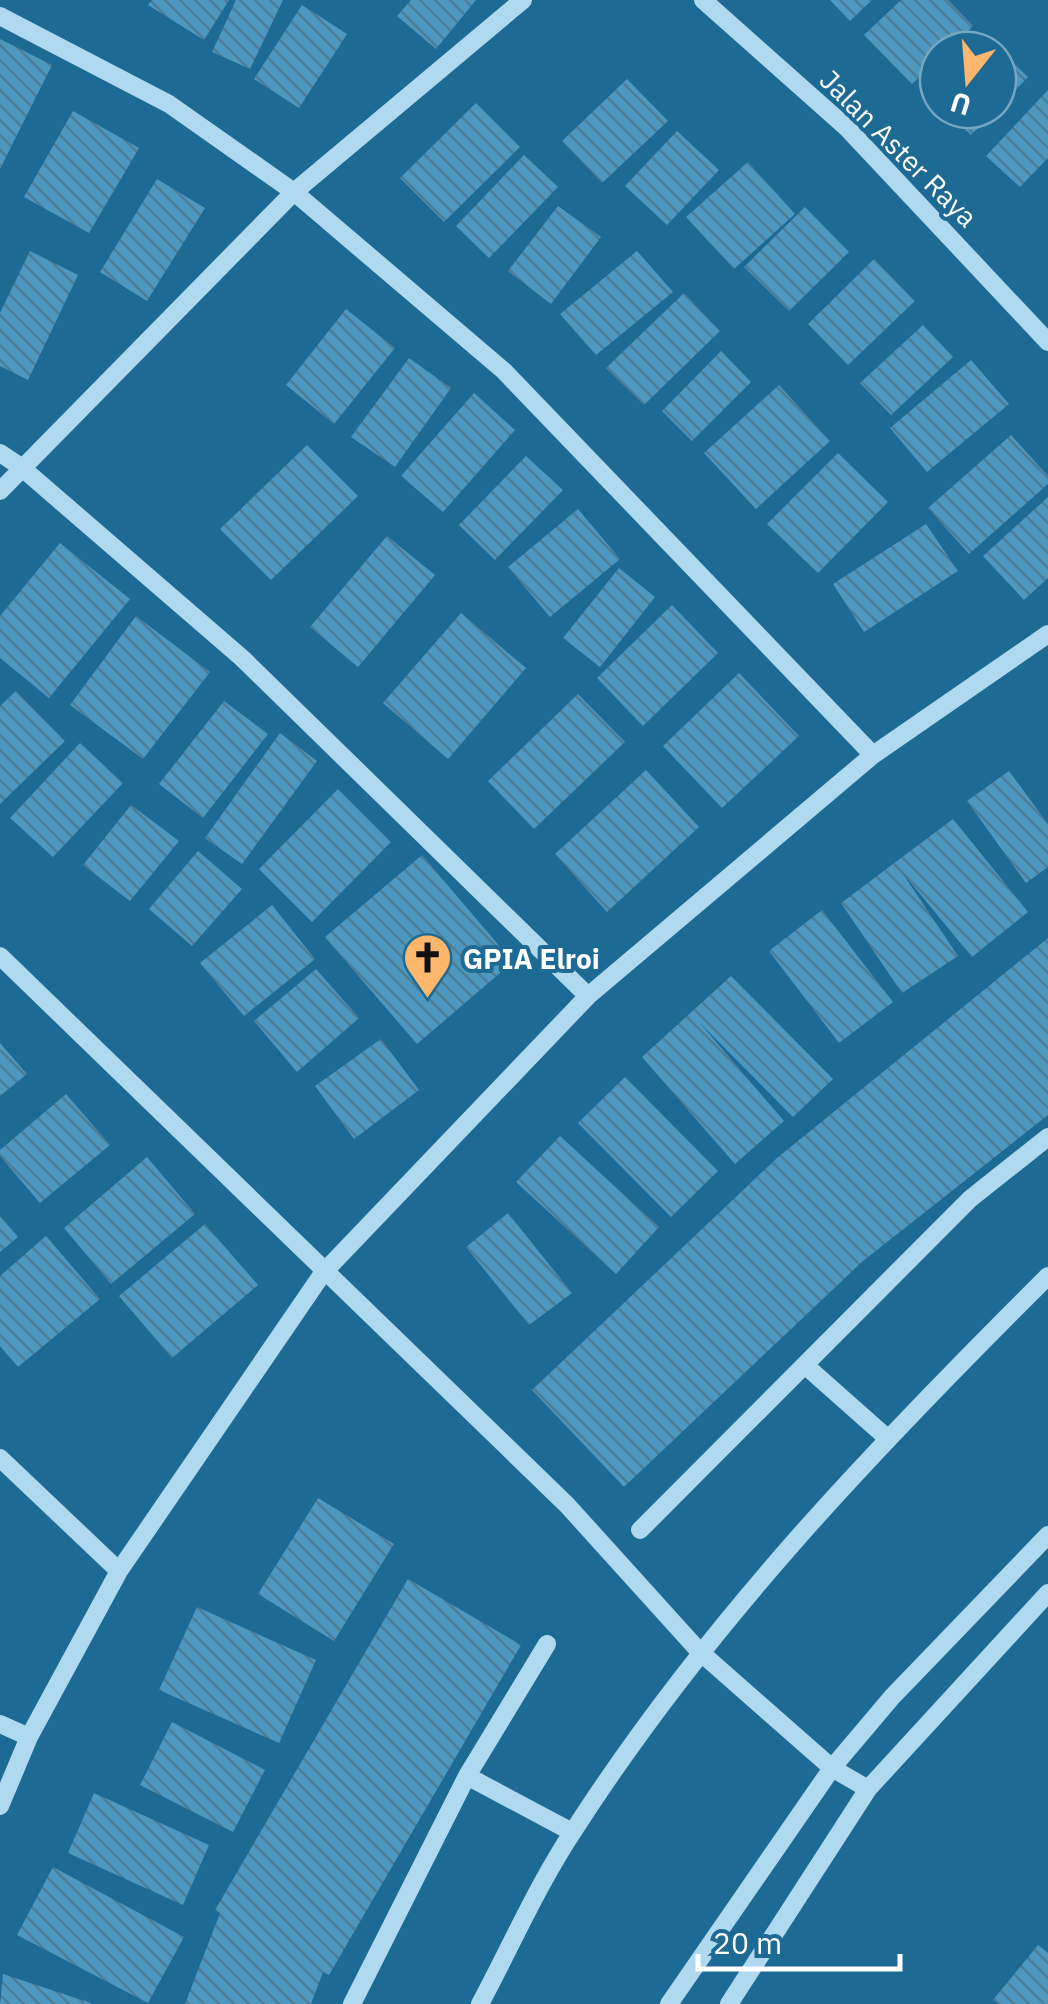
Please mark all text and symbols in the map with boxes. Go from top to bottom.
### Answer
north arrow [918,30,1018,130]
street label: Jalan Aster Raya [812,61,986,235]
text: U [946,84,975,125]
church icon: GPIA Elroi [402,932,454,1000]
place label: GPIA Elroi [463,940,600,977]
scale bar [698,1909,900,1971]
text: 20 m [713,1923,782,1962]

